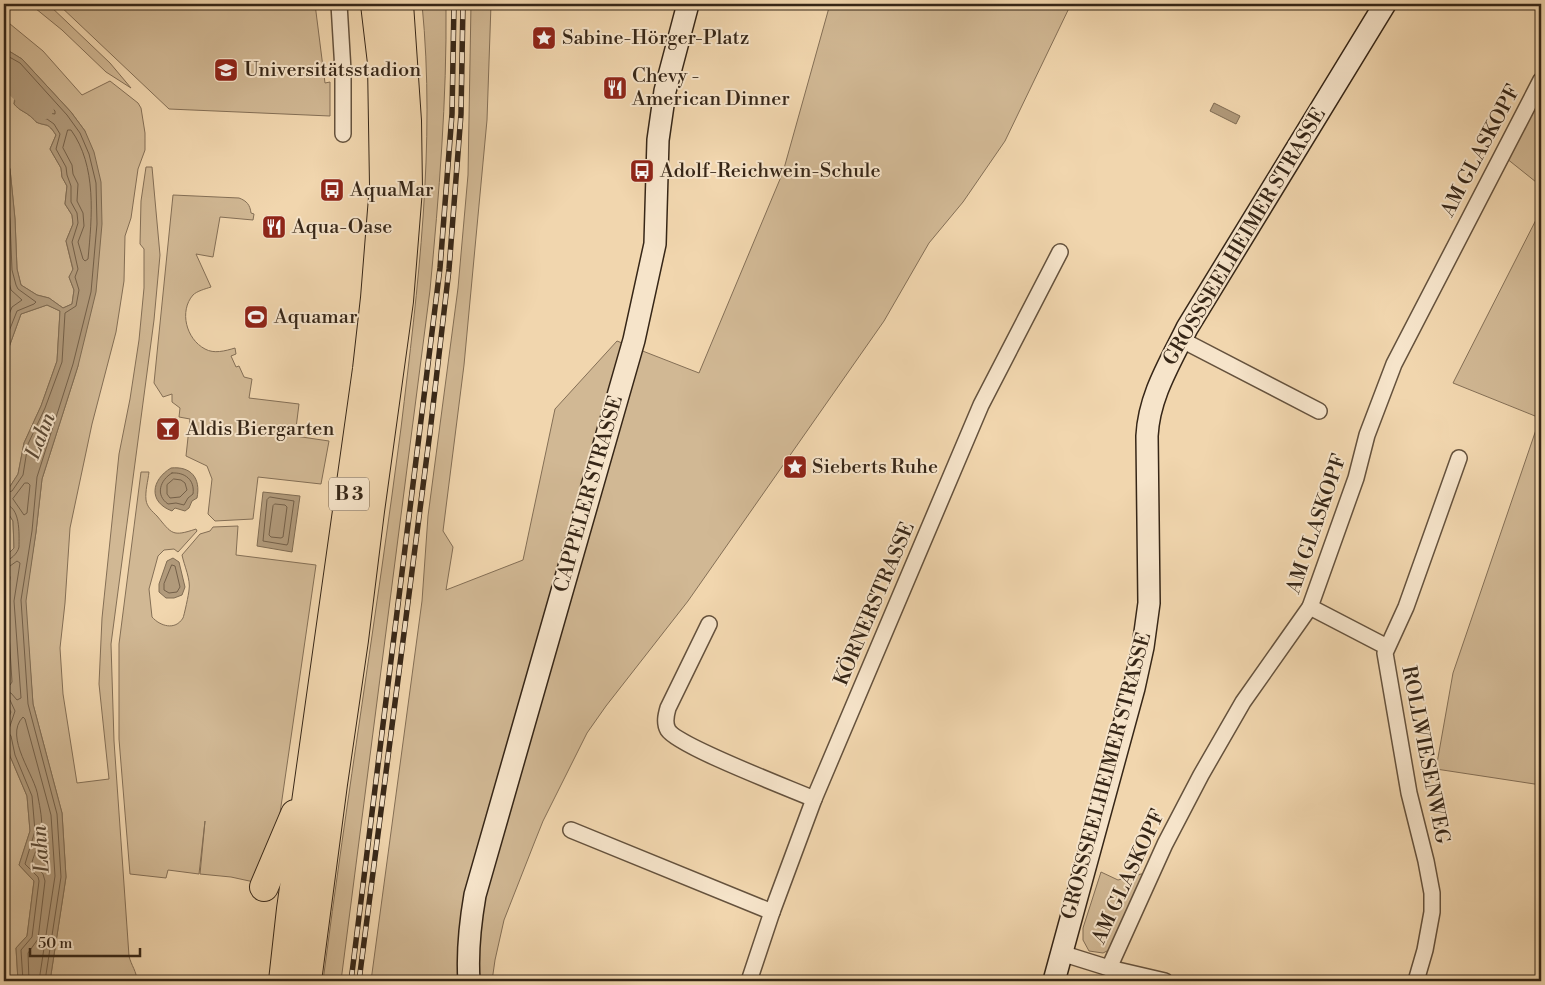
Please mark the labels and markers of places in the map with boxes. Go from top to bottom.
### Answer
place icon: Sabine-Hörger-Platz [531,25,557,51]
place label: Sabine-Hörger-Platz [562,26,749,51]
school or university icon: Universitätsstadion [213,57,239,83]
place label: Universitätsstadion [244,58,421,83]
place label: Chevy - American Dinner [631,64,790,112]
restaurant icon: Chevy - American Dinner [602,75,628,101]
bus stop icon: Adolf-Reichwein-Schule [629,158,655,184]
place label: Adolf-Reichwein-Schule [659,159,881,184]
bus stop icon: AquaMar [319,177,345,203]
place label: AquaMar [349,178,434,203]
restaurant icon: Aqua-Oase [261,214,287,240]
place label: Aqua-Oase [291,215,392,240]
sports icon: Aquamar [243,304,269,330]
place label: Aquamar [273,305,358,330]
bar icon: Aldis Biergarten [155,416,181,442]
place label: Aldis Biergarten [185,417,334,442]
place icon: Sieberts Ruhe [782,454,808,480]
place label: Sieberts Ruhe [812,455,938,480]

